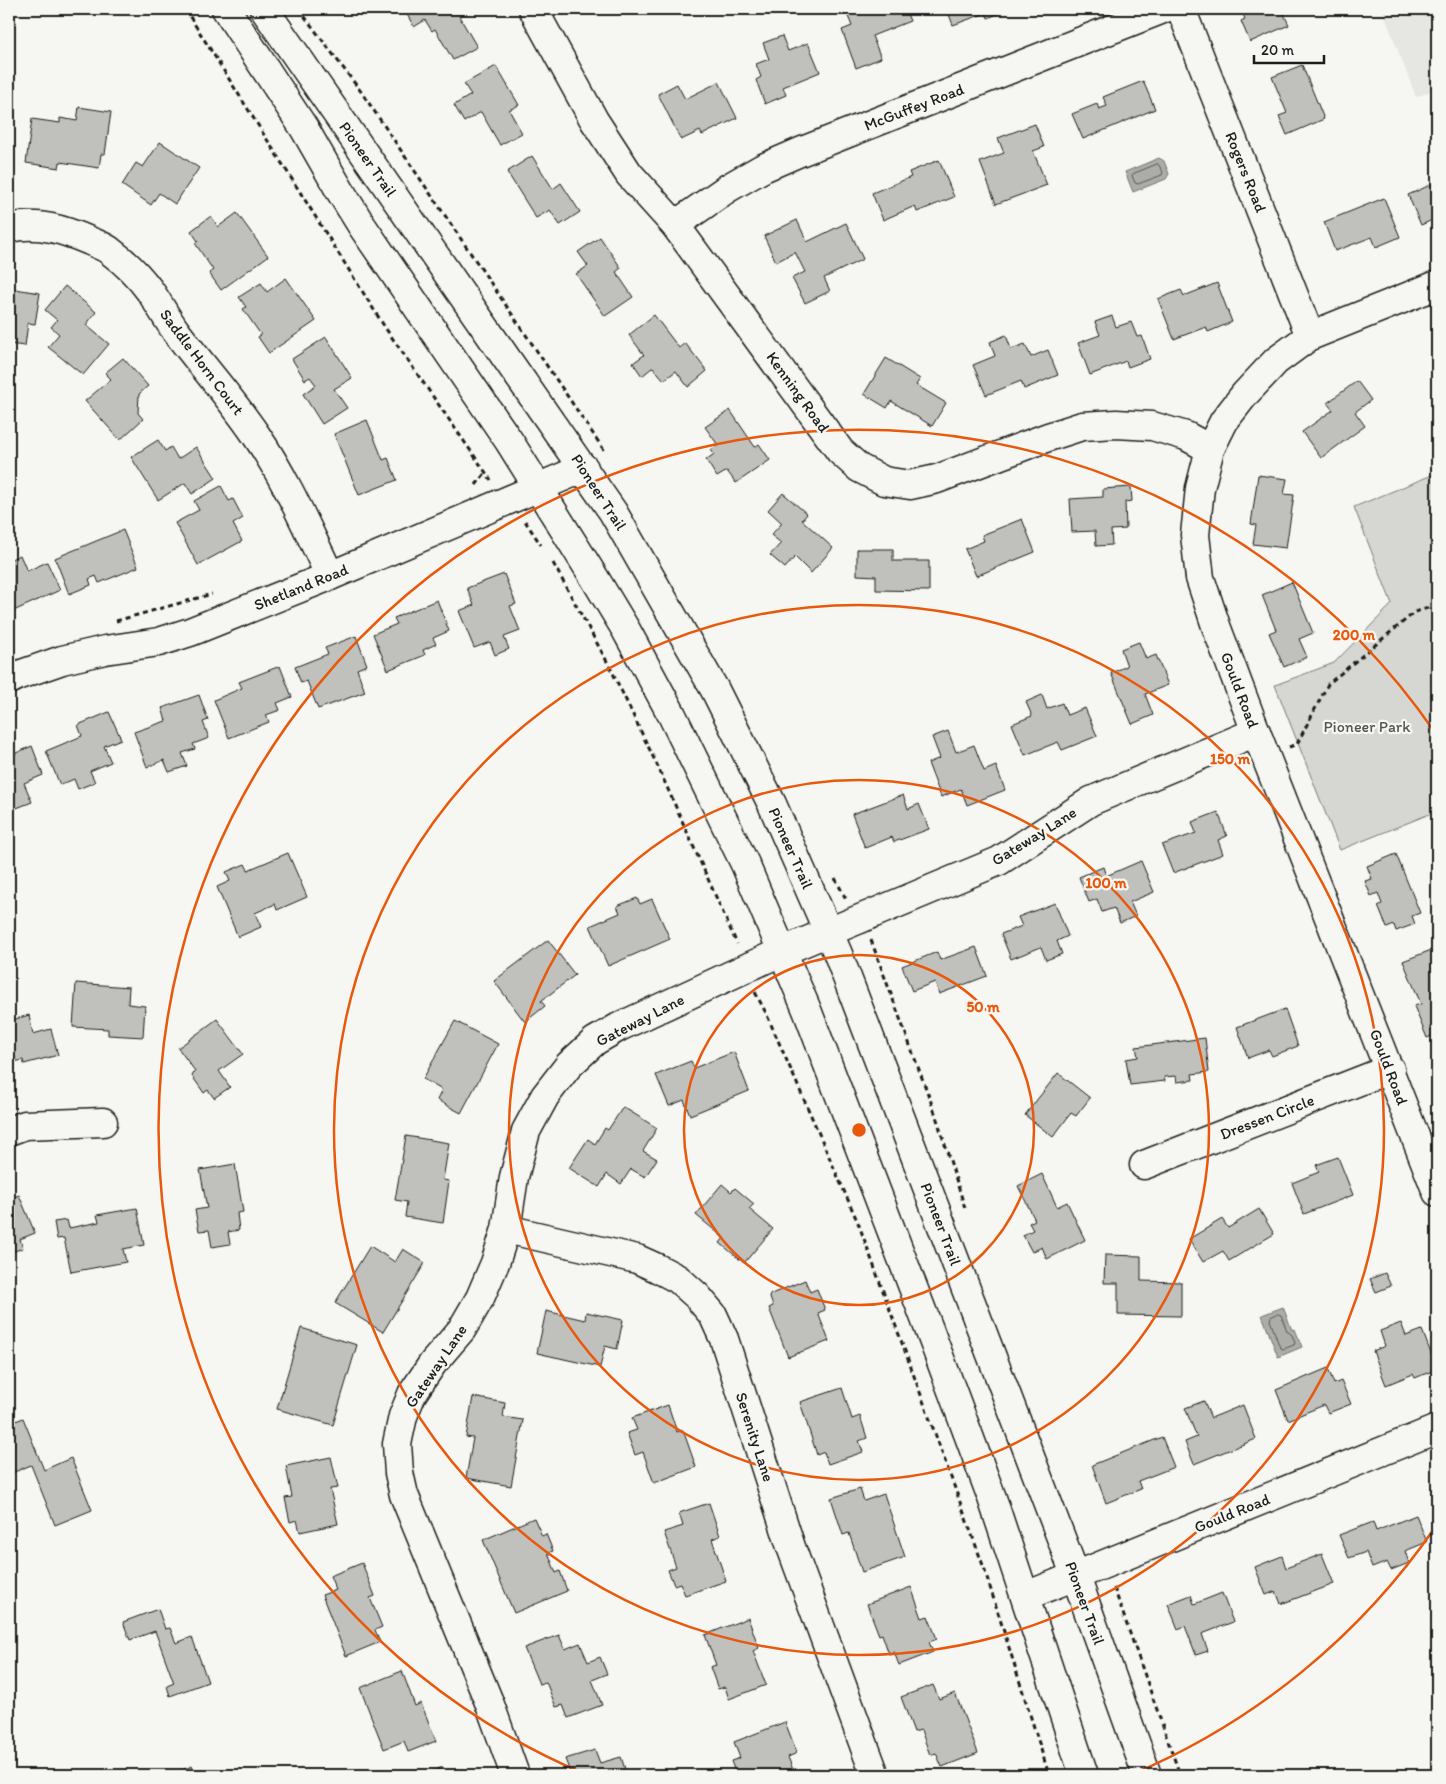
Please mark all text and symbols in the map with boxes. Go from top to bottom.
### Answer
scale bar [1254,32,1324,64]
text: 20 m [1261,41,1295,59]
street label: McGuffey Road [861,79,967,135]
street label: Pioneer Trail [335,118,401,201]
street label: Rogers Road [1221,129,1271,215]
street label: Saddle Horn Court [156,305,248,419]
street label: Kenning Road [762,348,834,436]
street label: Pioneer Trail [567,450,631,534]
street label: Shetland Road [251,559,351,614]
text: 200 m [1333,626,1376,644]
street label: Gould Road [1217,649,1263,731]
park label: Pioneer Park [1323,717,1411,736]
text: 150 m [1210,750,1250,768]
street label: Gateway Lane [988,802,1080,870]
street label: Pioneer Trail [765,804,818,892]
text: 100 m [1085,874,1127,892]
street label: Gateway Lane [593,990,687,1050]
text: 50 m [966,998,1000,1016]
street label: Gould Road [1366,1026,1412,1108]
street label: Dressen Circle [1217,1090,1317,1144]
centre of rings [850,1121,868,1139]
street label: Pioneer Trail [917,1180,966,1269]
street label: Gateway Lane [401,1321,471,1411]
street label: Serenity Lane [732,1390,778,1484]
street label: Gould Road [1191,1489,1273,1537]
street label: Pioneer Trail [1061,1559,1109,1648]

